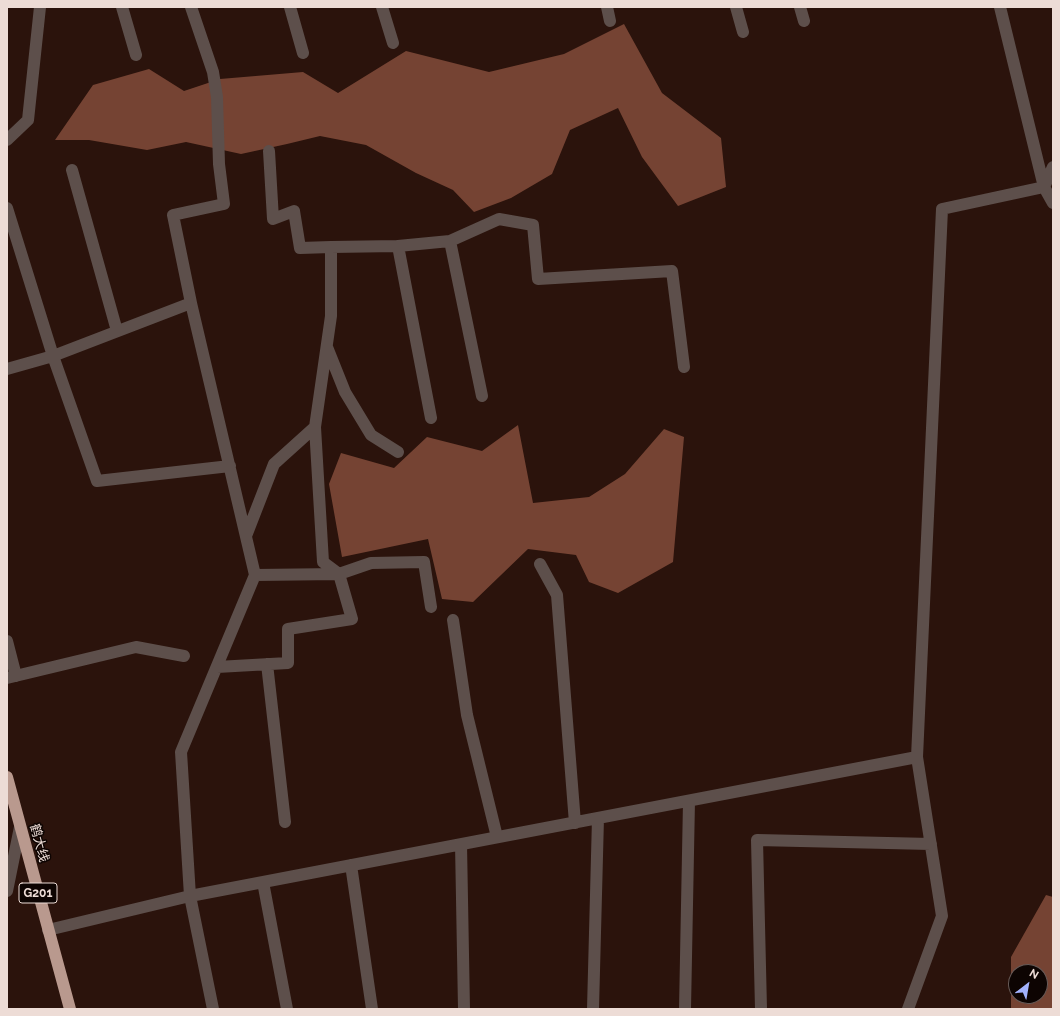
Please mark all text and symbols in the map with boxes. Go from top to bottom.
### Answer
street label: 鹤大线 [26,822,52,864]
road number: G201 [19,883,57,903]
north arrow [1008,964,1048,1004]
text: N [1027,966,1041,982]

